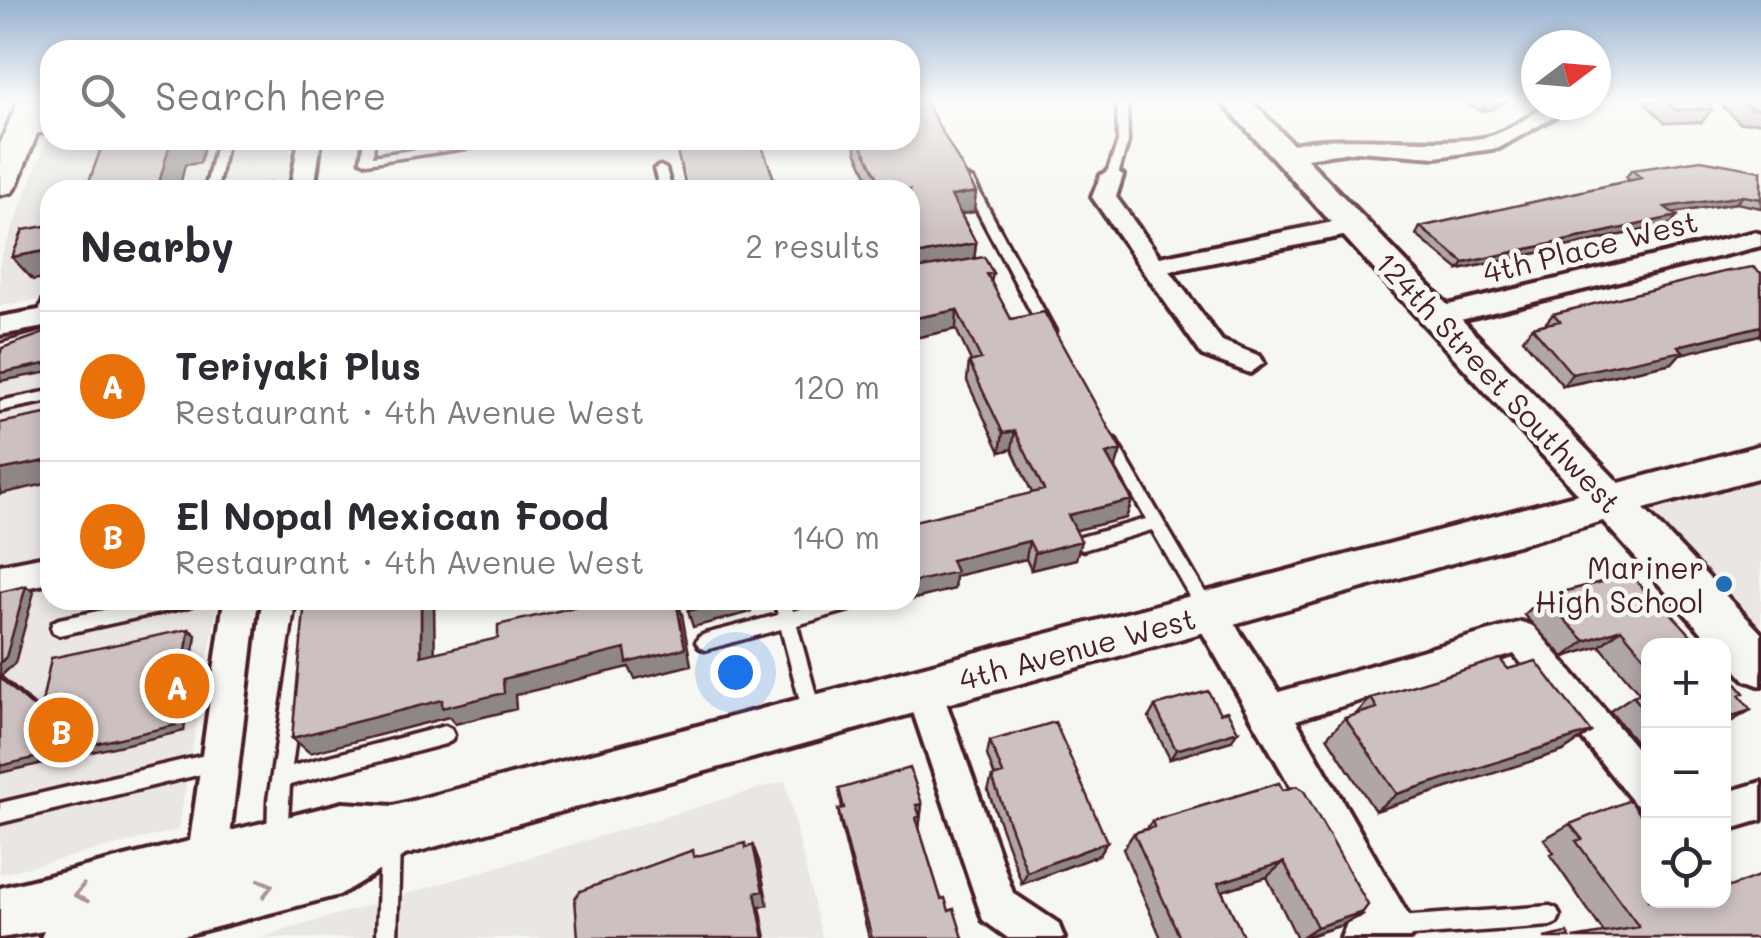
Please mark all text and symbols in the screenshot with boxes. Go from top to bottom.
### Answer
north arrow [1521,30,1611,120]
search box [40,40,920,150]
icon: search [75,68,130,123]
text: Search here [155,70,386,120]
street label: 4th Place West [1478,200,1702,292]
text: Nearby [80,218,234,273]
text: 2 results [745,224,880,266]
street label: 124th Street Southwest [1367,243,1631,521]
text: Teriyaki Plus [175,340,421,390]
text: A [101,365,124,407]
text: 120 m [792,365,880,407]
text: Restaurant · 4th Avenue West [175,390,644,432]
text: El Nopal Mexican Food [175,490,609,540]
text: B [102,515,123,557]
text: 140 m [791,515,880,557]
text: Restaurant · 4th Avenue West [175,540,644,582]
place label: Mariner High School [1535,547,1704,621]
marker: Mariner High School [1713,573,1735,595]
street label: 4th Avenue West [954,597,1200,699]
map controls [1641,638,1731,908]
button: + [1641,638,1731,728]
your location [710,647,761,698]
pin: A [144,648,210,724]
pin: B [28,692,94,768]
button: − [1641,728,1731,818]
button: locate [1641,818,1731,908]
one-way arrow [257,877,274,898]
one-way arrow [73,883,90,904]

